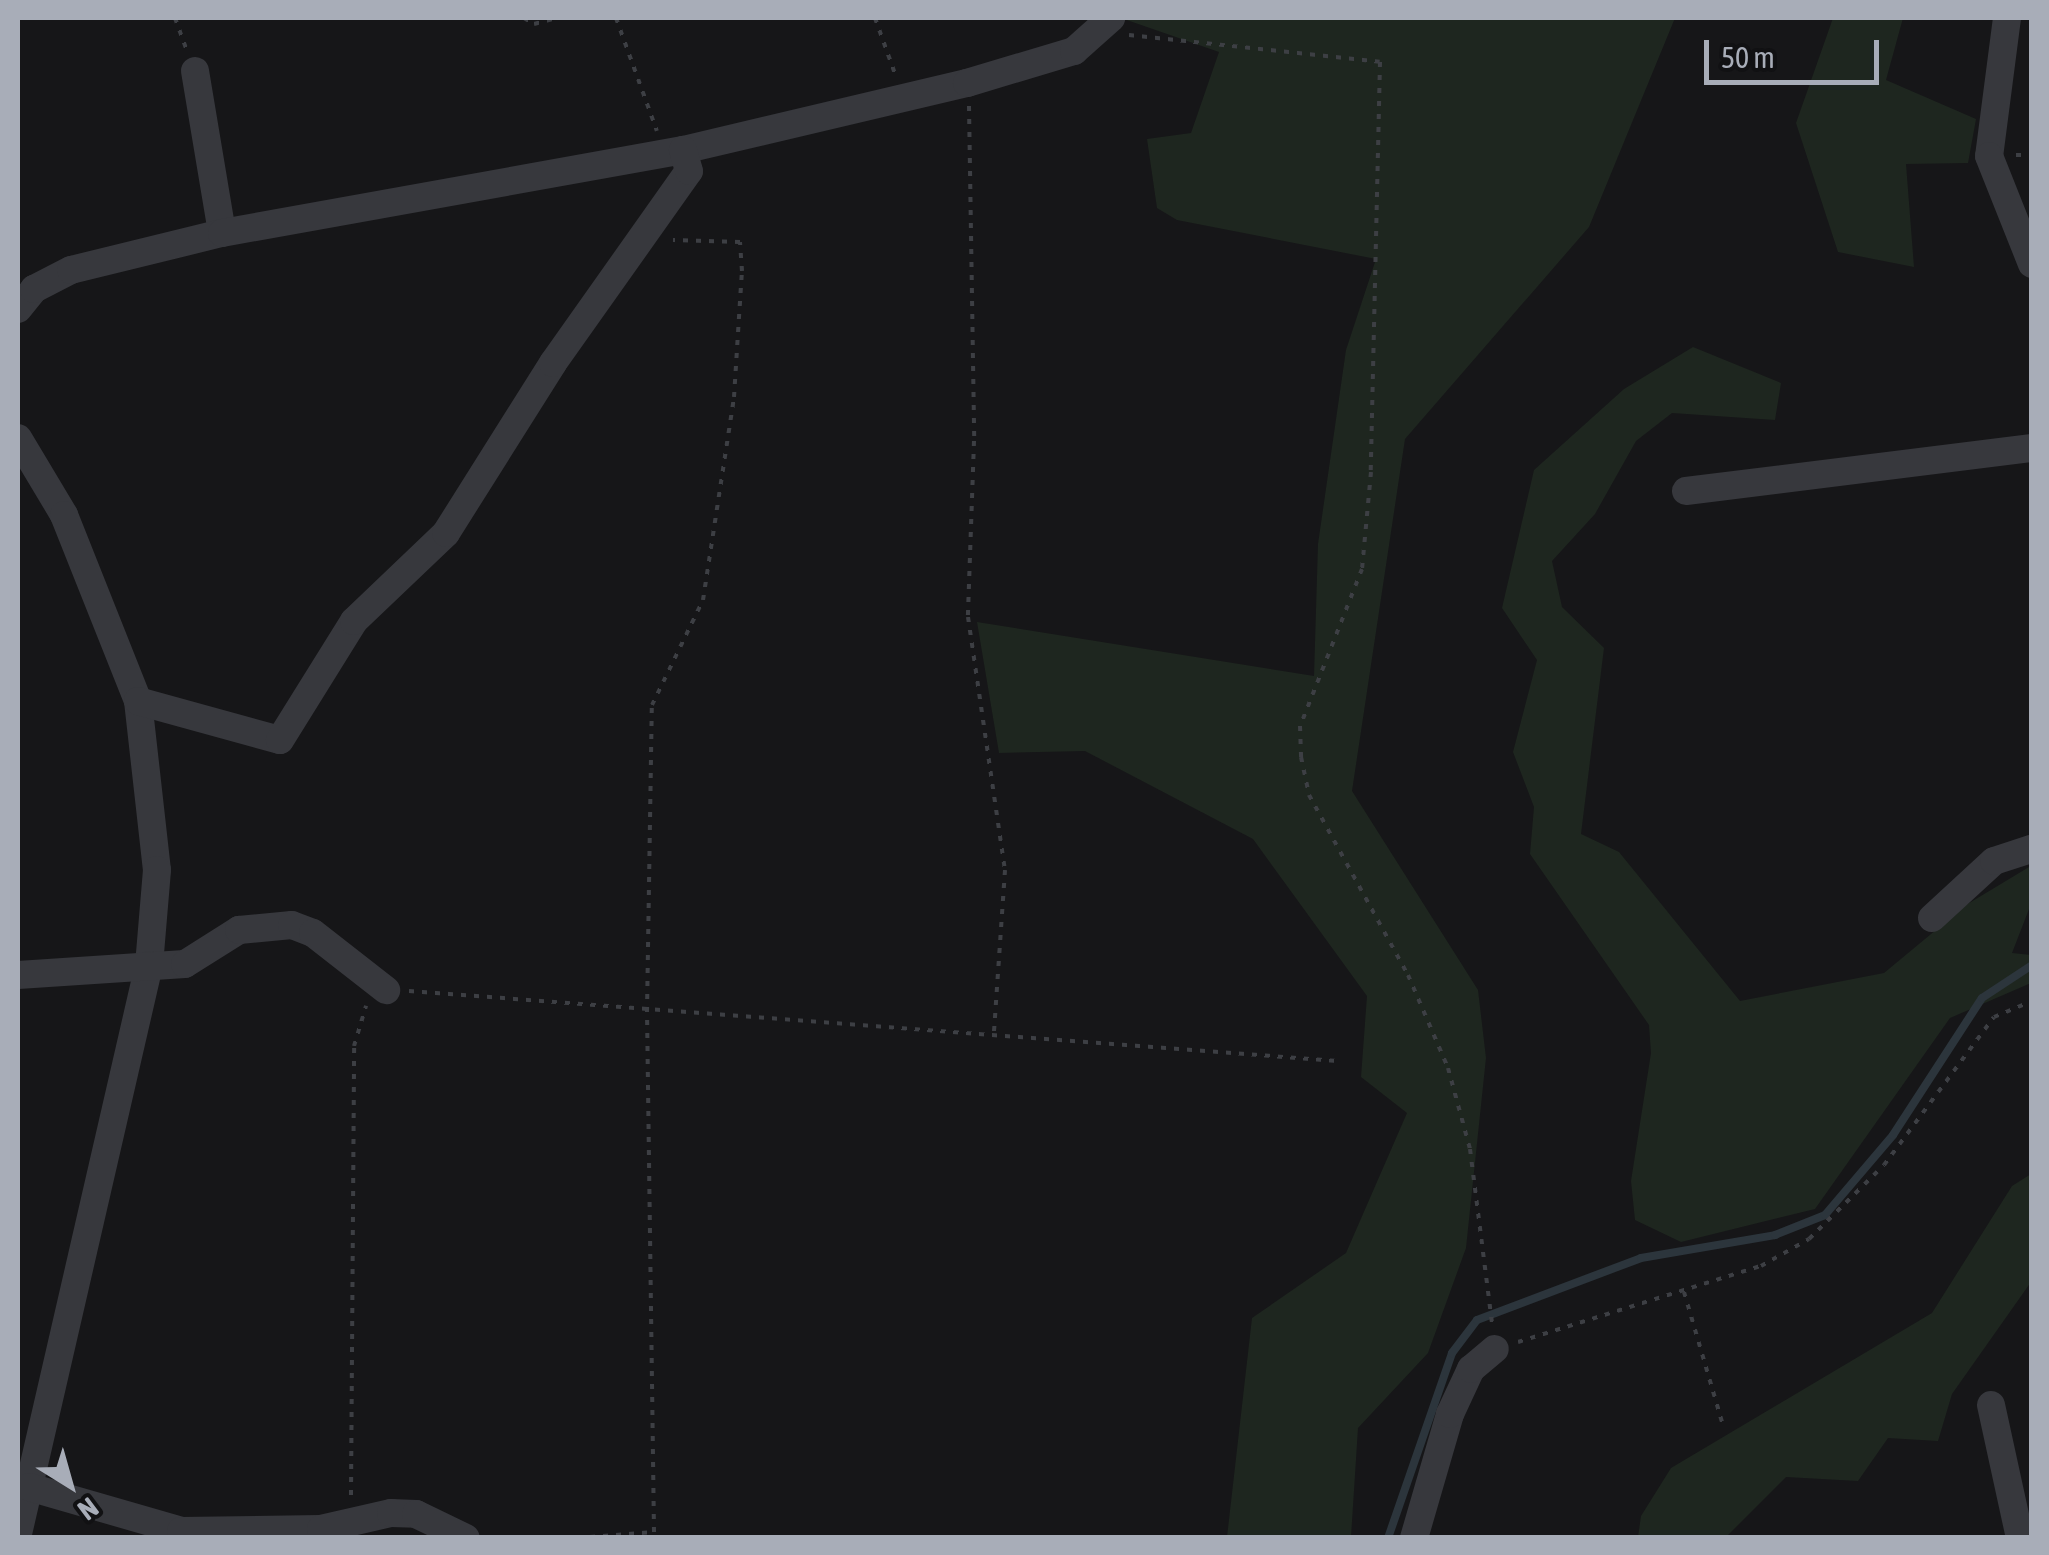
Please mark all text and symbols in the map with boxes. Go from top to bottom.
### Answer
scale bar [1709,20,1884,82]
text: 50 m [1721,40,1775,74]
north arrow [20,1435,120,1535]
text: N [72,1491,104,1527]

